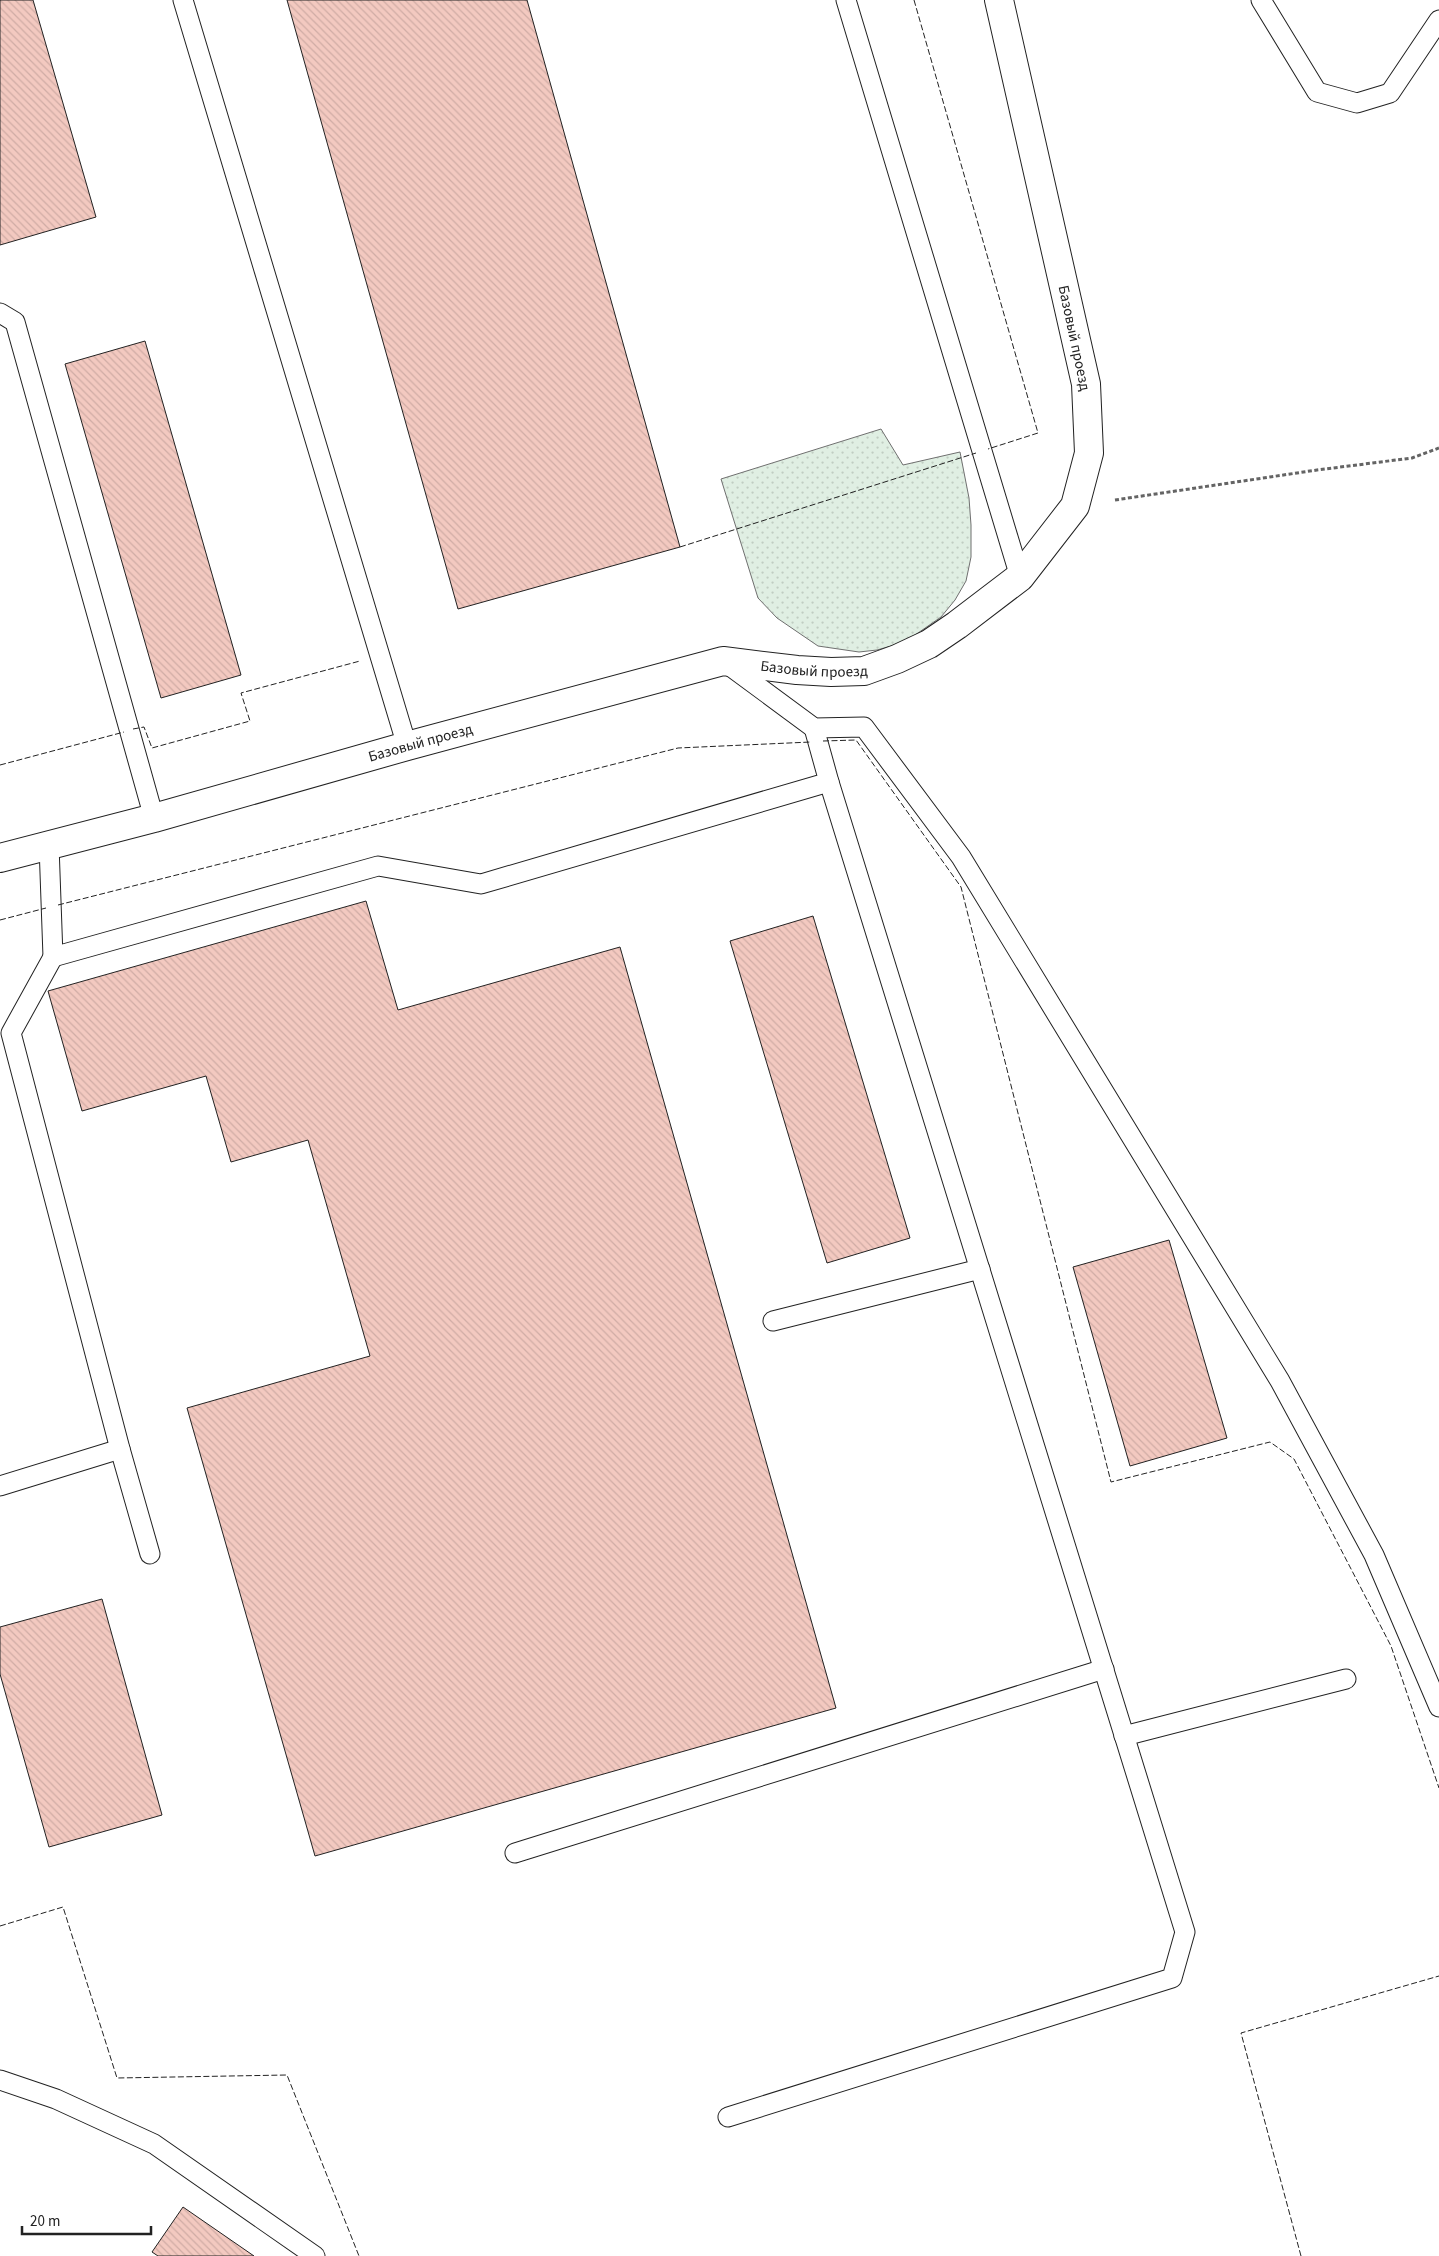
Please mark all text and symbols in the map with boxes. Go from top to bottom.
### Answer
street label: Базовый проезд [1053,283,1095,393]
street label: Базовый проезд [759,655,868,683]
street label: Базовый проезд [366,718,475,767]
scale bar [22,2204,151,2236]
text: 20 m [30,2211,60,2232]

